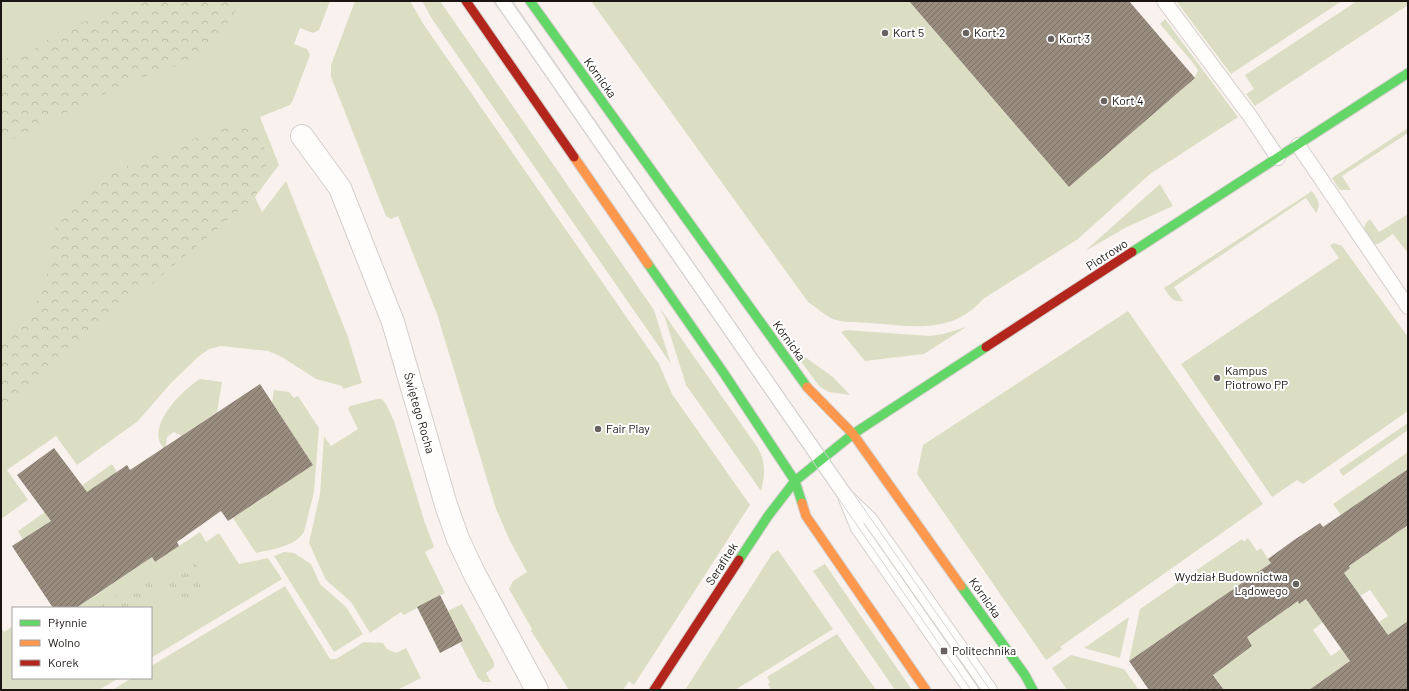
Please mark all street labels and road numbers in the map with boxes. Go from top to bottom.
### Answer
street label: Kórnicka [582,55,620,100]
street label: Piotrowo [1083,236,1130,273]
street label: Kórnicka [771,318,809,363]
street label: Świętego Rocha [402,371,438,455]
street label: Serafitek [702,540,740,587]
street label: Kórnicka [967,575,1005,620]

